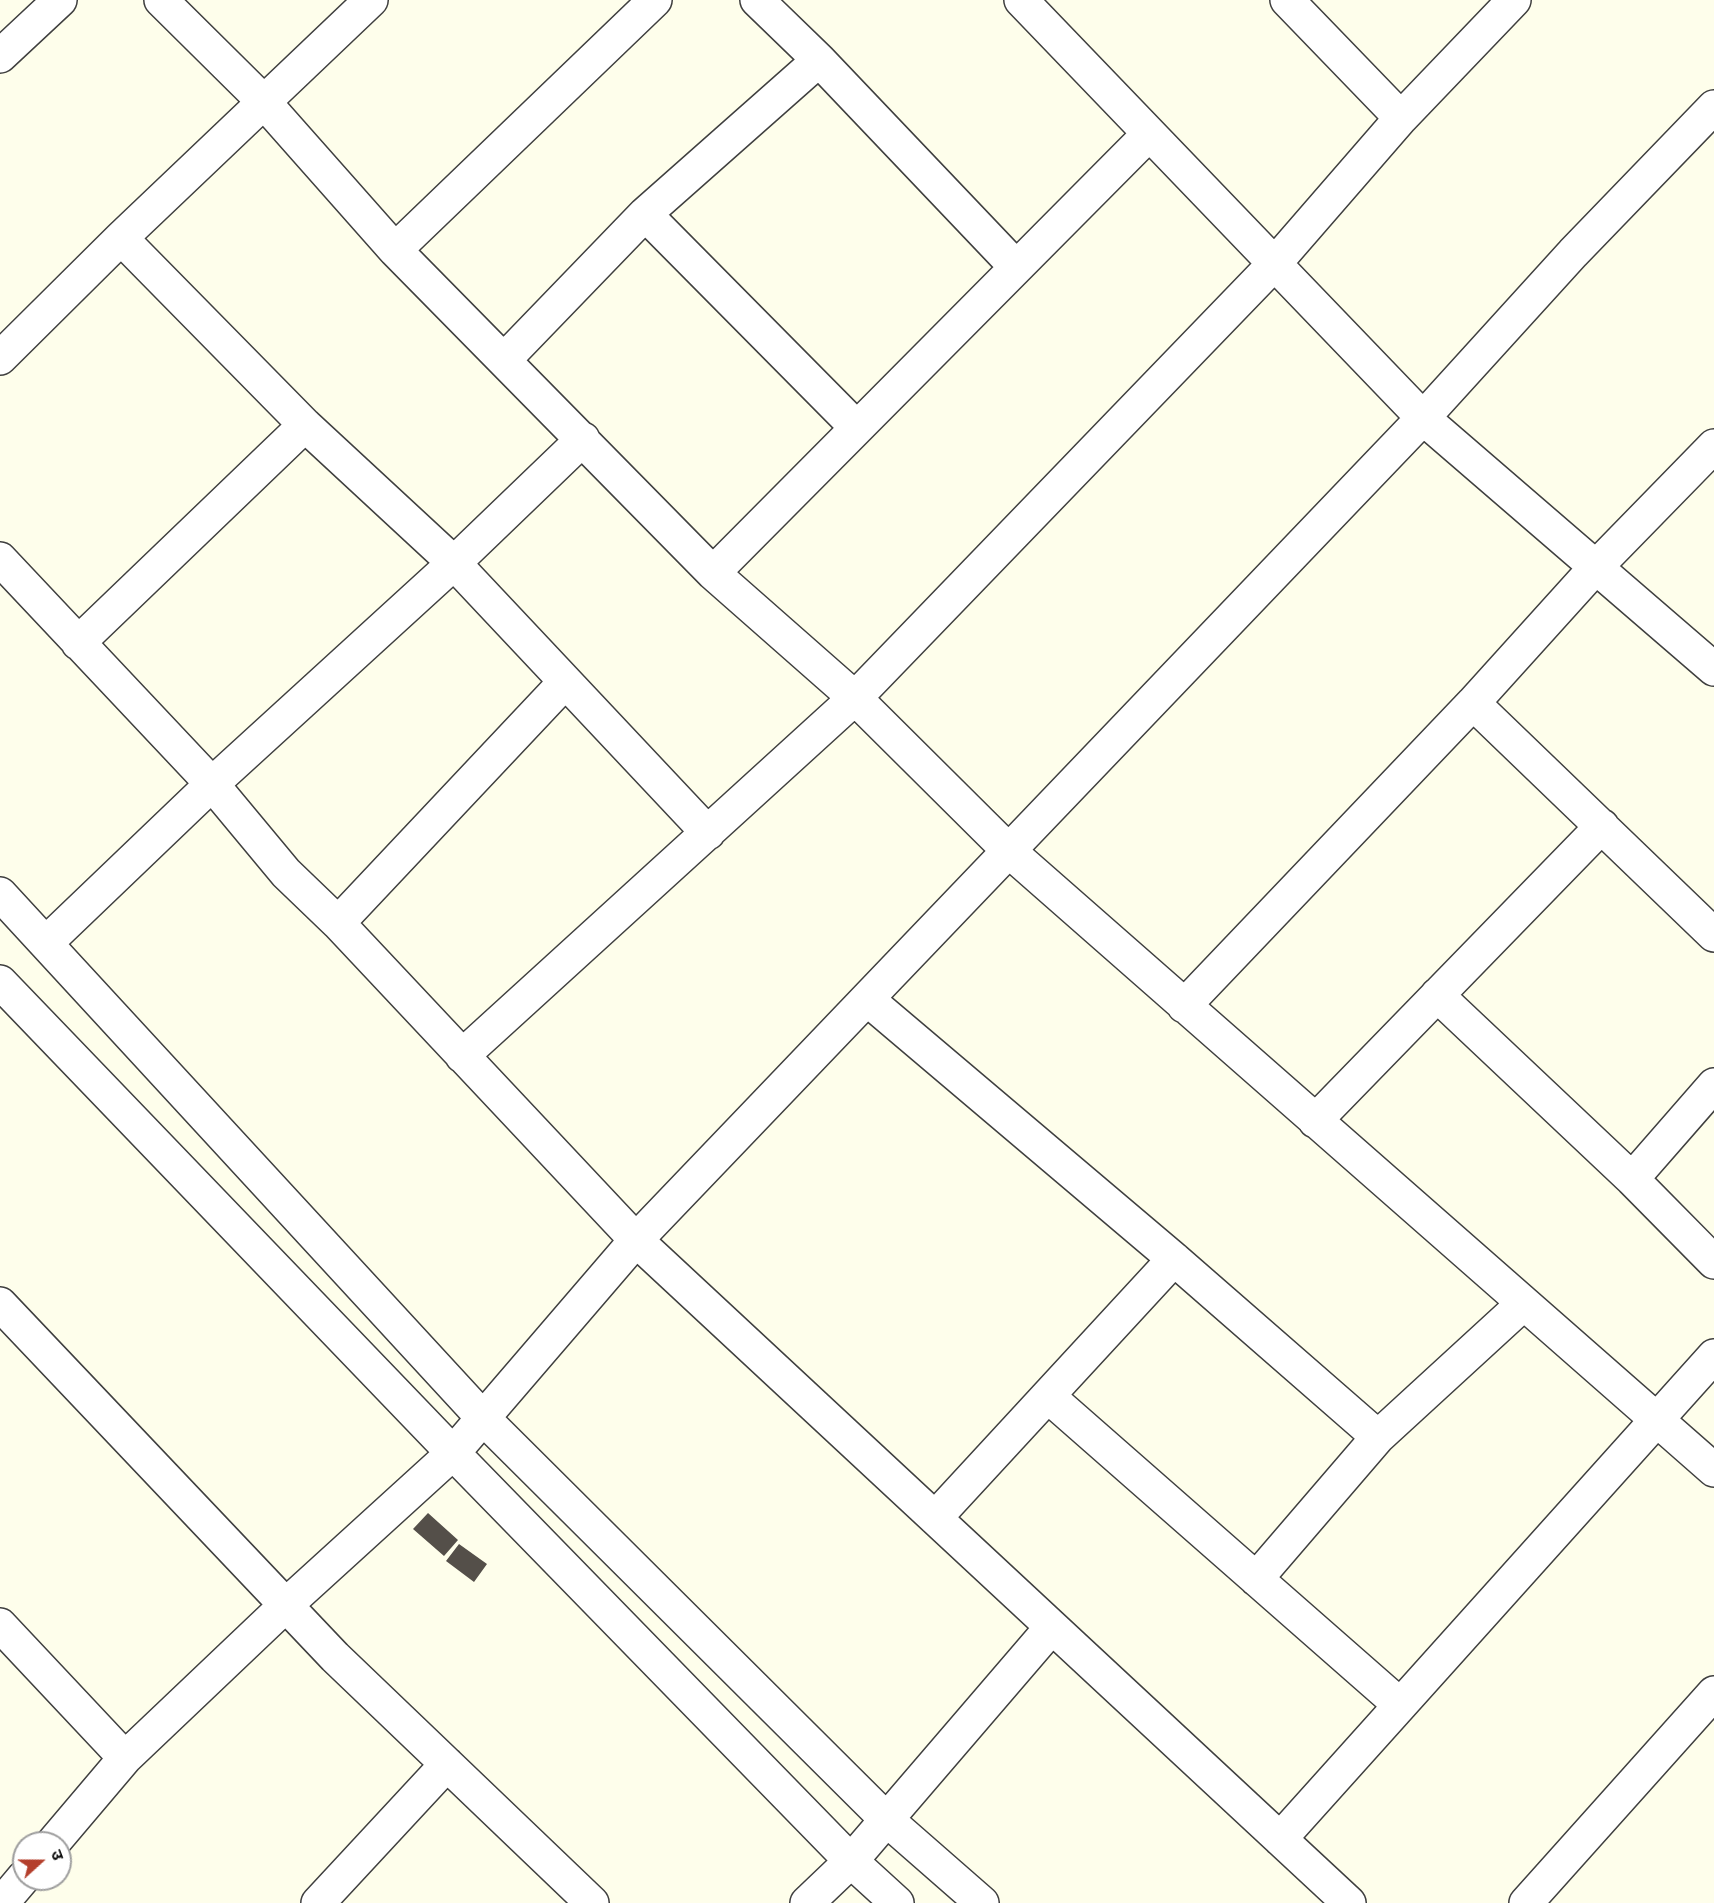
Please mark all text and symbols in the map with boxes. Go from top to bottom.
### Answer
north arrow [12,1831,72,1891]
text: उ [44,1847,70,1864]

